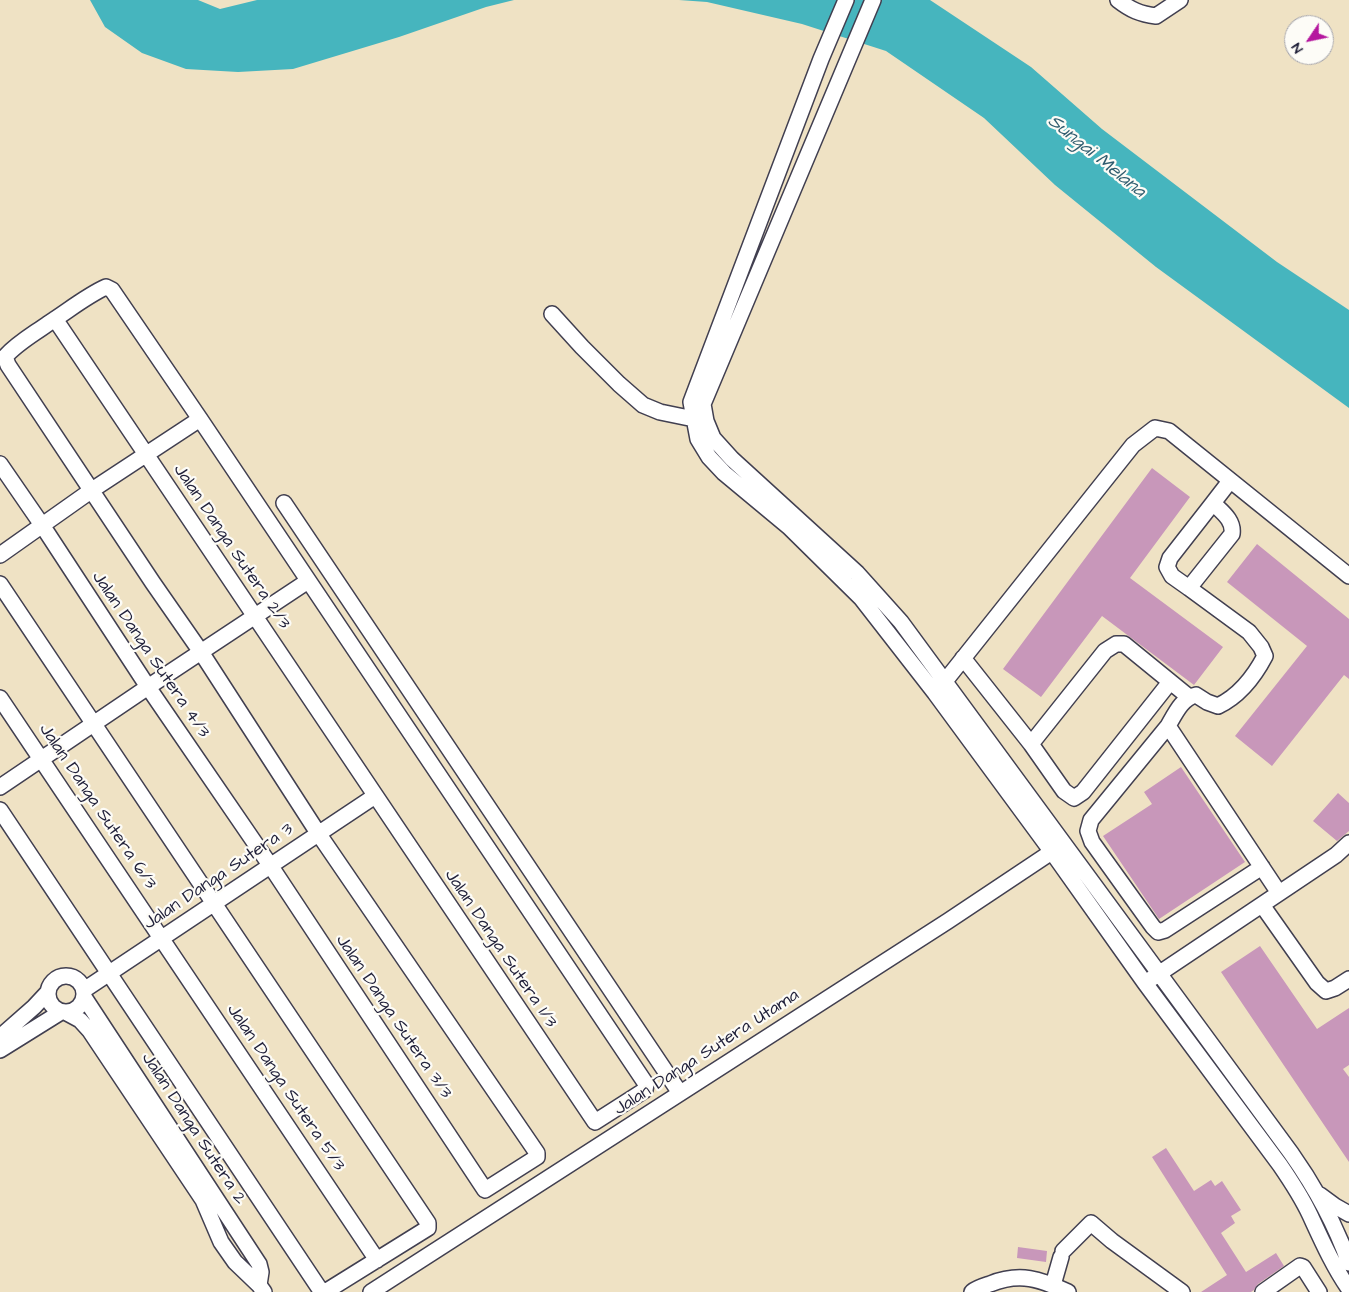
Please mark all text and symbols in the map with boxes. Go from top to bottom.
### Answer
north arrow [1284,15,1334,65]
text: N [1287,39,1308,57]
water label: Sungai Melana [1043,111,1149,203]
street label: Jalan Danga Sutera 2/3 [168,461,294,633]
street label: Jalan Danga Sutera 4/3 [86,568,214,742]
street label: Jalan Danga Sutera 6/3 [34,720,160,894]
street label: Jalan Danga Sutera 3 [140,819,298,935]
street label: Jalan Danga Sutera 1/3 [439,866,561,1032]
street label: Jalan Danga Sutera 3/3 [330,931,456,1103]
street label: Jalan Danga Sutera Utama [611,985,803,1121]
street label: Jalan Danga Sutera 5/3 [221,1001,349,1175]
street label: Jalan Danga Sutera 2 [136,1049,250,1209]

